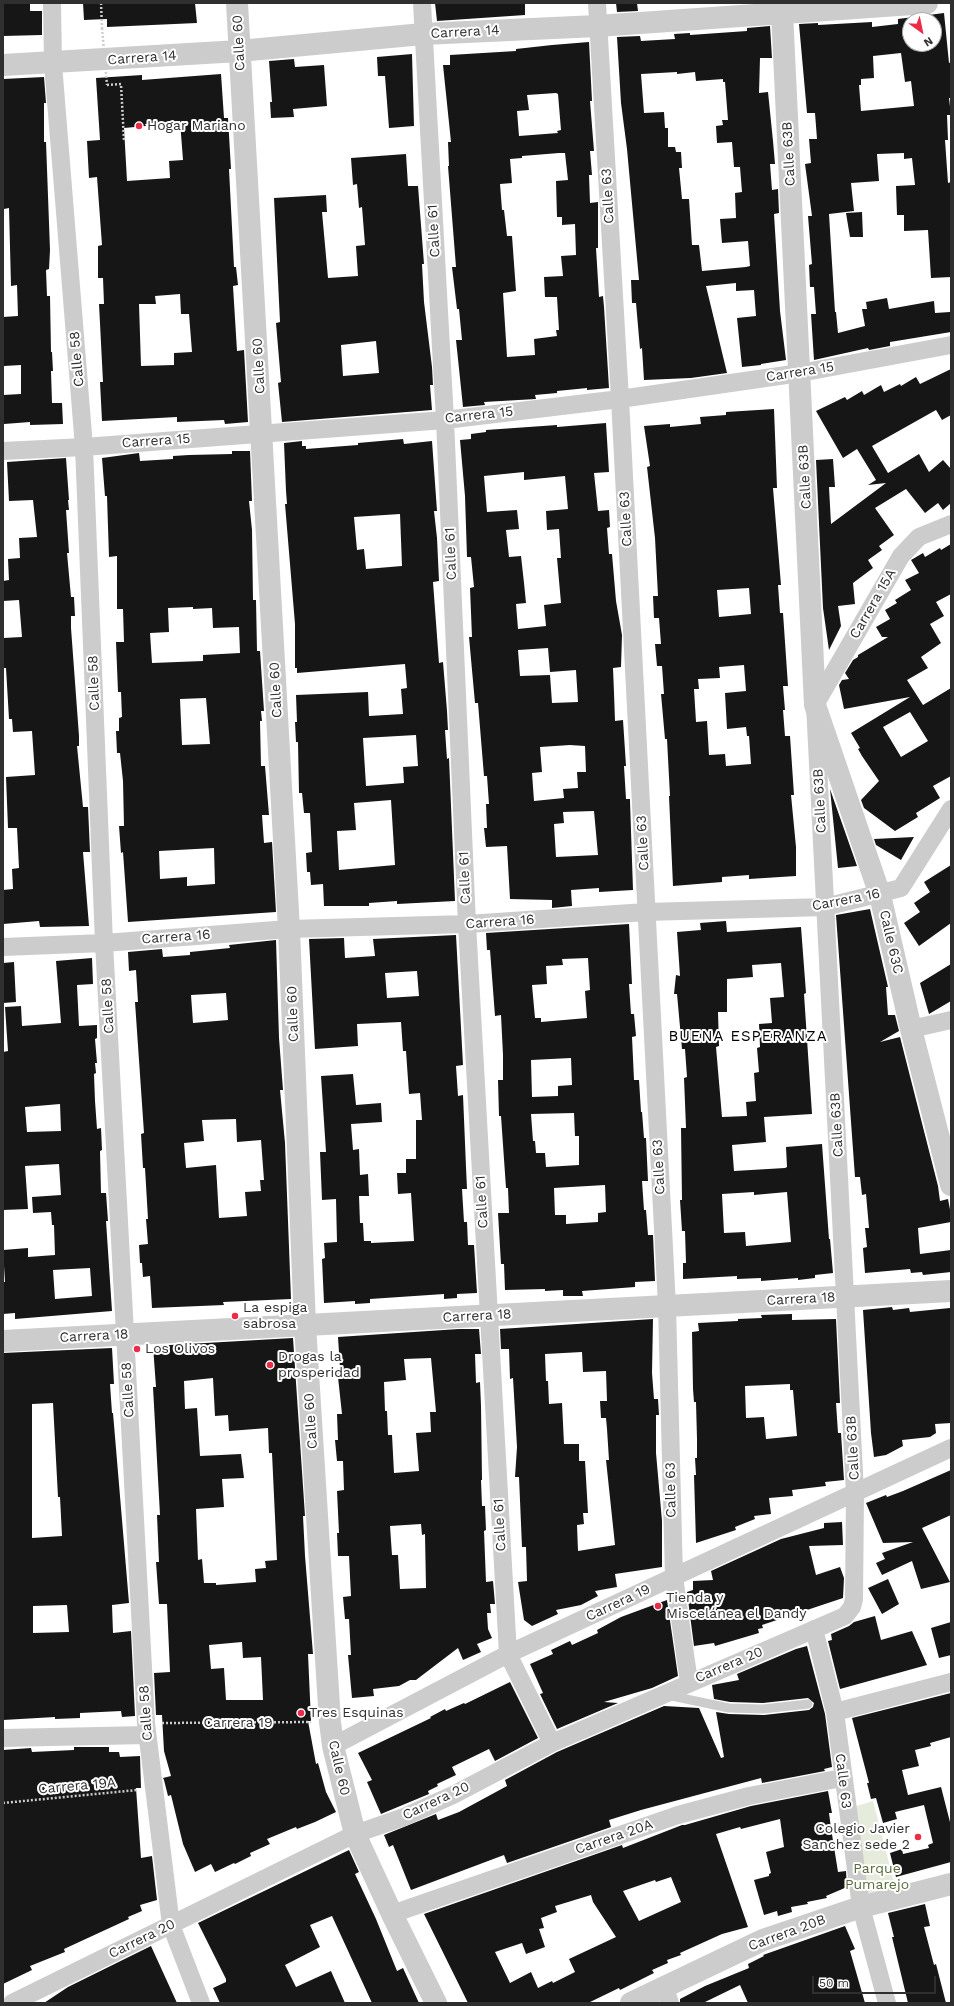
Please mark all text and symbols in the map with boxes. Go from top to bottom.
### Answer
north arrow [902,12,942,52]
street label: Calle 60 [229,15,249,71]
street label: Carrera 14 [430,22,500,42]
text: N [921,34,935,49]
street label: Carrera 14 [107,47,177,69]
place label: Hogar Mariano [147,118,246,134]
marker: Hogar Mariano [134,121,144,131]
street label: Calle 63B [779,121,799,187]
street label: Calle 63 [598,168,618,224]
street label: Calle 61 [424,204,444,258]
street label: Calle 58 [66,331,88,387]
street label: Calle 60 [249,338,269,394]
street label: Carrera 15 [765,358,835,386]
street label: Carrera 15 [444,403,514,427]
street label: Carrera 15 [121,430,191,452]
street label: Calle 63B [795,444,815,510]
street label: Calle 63 [616,491,636,547]
street label: Calle 61 [442,527,460,581]
street label: Carrera 15A [846,566,900,642]
street label: Calle 58 [85,655,103,711]
street label: Calle 60 [266,662,286,718]
street label: Calle 63B [810,768,830,834]
street label: Calle 63 [633,815,653,871]
street label: Calle 61 [456,851,474,905]
street label: Carrera 16 [811,885,881,915]
street label: Calle 63C [875,908,907,976]
street label: Carrera 16 [465,911,535,933]
street label: Carrera 16 [141,926,211,948]
street label: Calle 58 [98,978,118,1034]
street label: Calle 60 [284,986,302,1042]
district label: BUENA ESPERANZA [668,1028,828,1046]
street label: Calle 63B [827,1092,847,1158]
street label: Calle 63 [649,1139,669,1195]
street label: Calle 61 [472,1175,492,1229]
street label: Carrera 18 [766,1289,836,1309]
place label: La espiga sabrosa [243,1300,307,1332]
street label: Carrera 18 [442,1306,512,1326]
marker: La espiga sabrosa [230,1311,240,1321]
street label: Carrera 18 [59,1326,129,1346]
place label: Los Olivos [145,1341,215,1357]
marker: Los Olivos [132,1344,142,1354]
place label: Drogas la prosperidad [278,1349,360,1382]
marker: Drogas la prosperidad [265,1360,275,1370]
street label: Calle 58 [118,1362,138,1418]
street label: Calle 60 [301,1392,321,1450]
street label: Calle 63B [843,1415,863,1481]
street label: Calle 63 [662,1462,680,1518]
street label: Calle 61 [490,1498,510,1552]
street label: Carrera 19 [583,1581,653,1625]
place label: Tienda y Miscelánea el Dandy [666,1590,806,1622]
marker: Tienda y Miscelánea el Dandy [653,1601,663,1611]
street label: Carrera 20 [693,1643,765,1687]
street label: Calle 58 [136,1685,156,1741]
place label: Tres Esquinas [309,1705,404,1721]
marker: Tres Esquinas [296,1708,306,1718]
street label: Carrera 19 [203,1715,273,1731]
street label: Calle 60 [324,1739,354,1797]
street label: Calle 63 [831,1752,855,1810]
street label: Carrera 19A [37,1774,117,1798]
street label: Carrera 20 [400,1778,472,1824]
street label: Carrera 20A [573,1816,655,1858]
place label: Colegio Javier Sanchez sede 2 [802,1821,910,1854]
marker: Colegio Javier Sanchez sede 2 [913,1832,923,1842]
park label: Parque Pumarejo [845,1861,909,1894]
street label: Carrera 20B [746,1911,828,1955]
street label: Carrera 20 [106,1916,178,1962]
scale bar [814,1968,938,1994]
text: 50 m [819,1976,849,1990]

